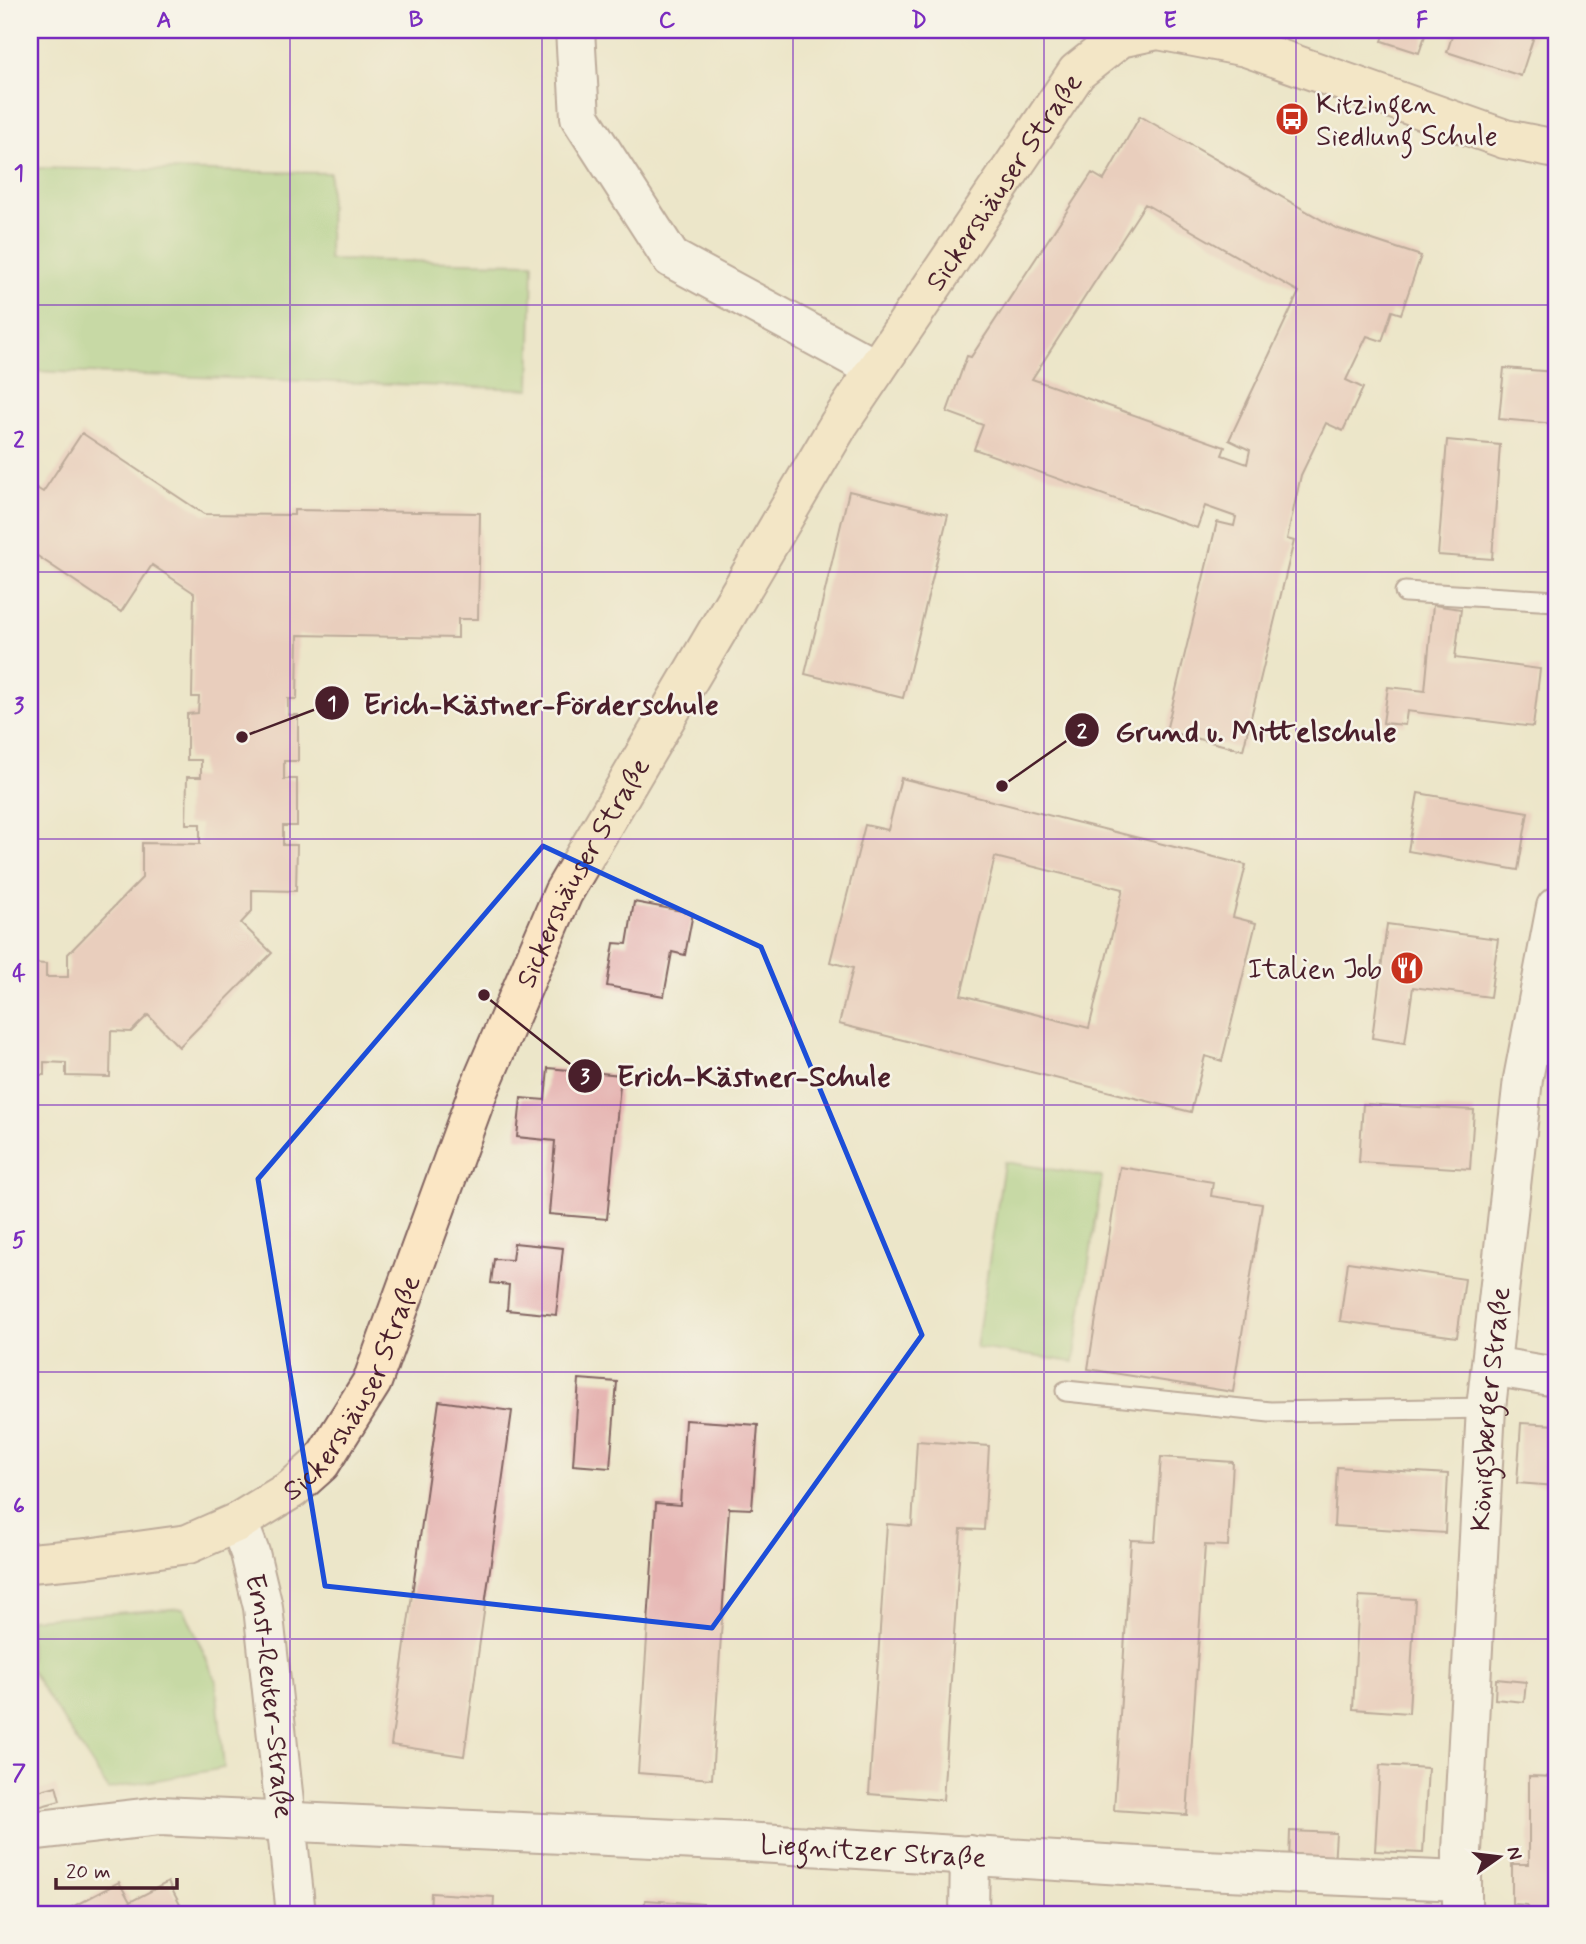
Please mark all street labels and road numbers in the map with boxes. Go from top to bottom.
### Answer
street label: Sickershäuser Straße [918,67,1092,299]
street label: Sickershäuser Straße [509,751,660,994]
street label: Sickershäuser Straße [277,1270,430,1511]
street label: Königsberger Straße [1463,1285,1521,1532]
street label: Ernst-Reuter-Straße [235,1570,302,1820]
street label: Liegnitzer Straße [759,1827,987,1878]

